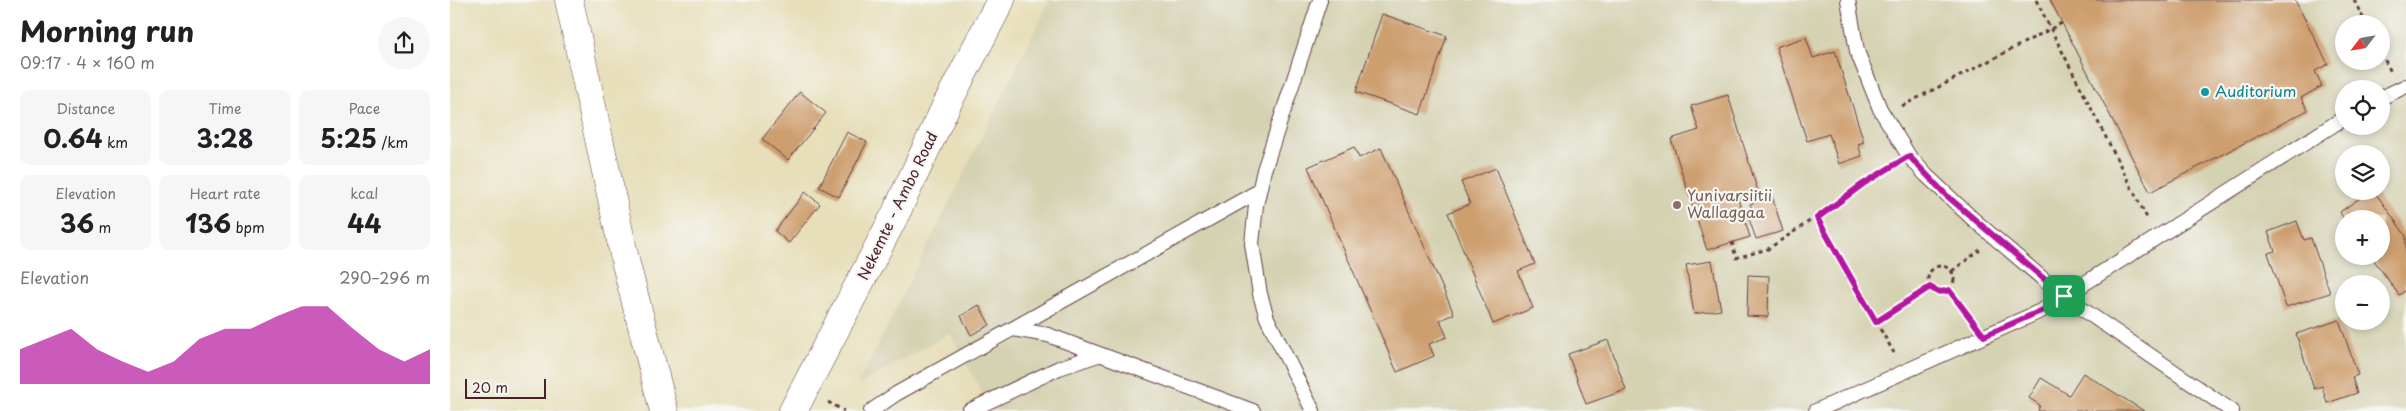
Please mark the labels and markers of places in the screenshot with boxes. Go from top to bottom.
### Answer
place label: Auditorium [2215,79,2296,102]
marker: Auditorium [2199,86,2211,98]
place label: Yunivarsiitii Wallaggaa [1687,183,1772,223]
marker: Yunivarsiitii Wallaggaa [1671,199,1683,211]
pin [2043,275,2085,317]

